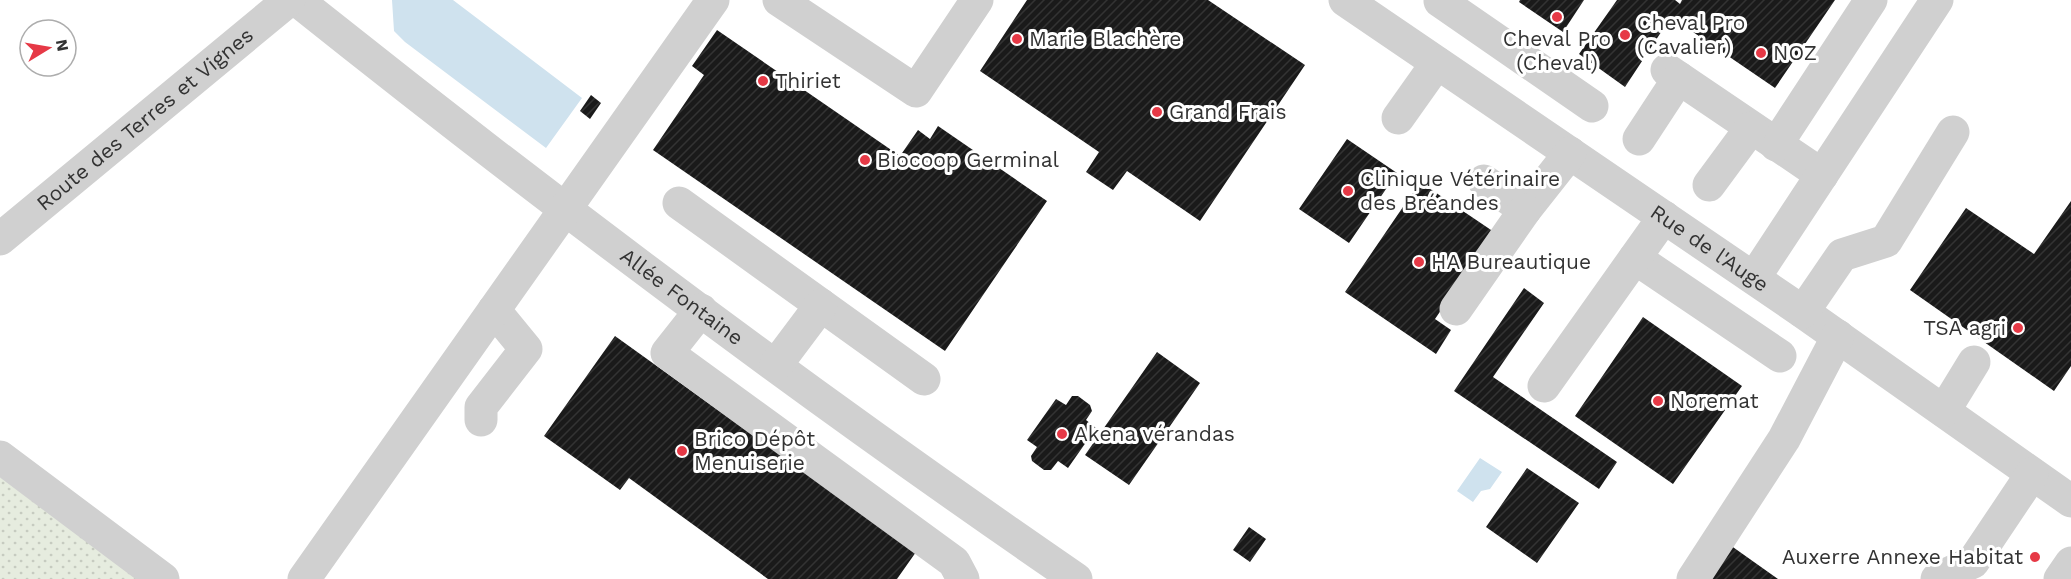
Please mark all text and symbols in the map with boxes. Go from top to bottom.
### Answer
marker: Cheval Pro (Cheval) [1550,10,1564,24]
place label: Cheval Pro (Cavalier) [1637,10,1745,59]
north arrow [18,18,78,78]
street label: Route des Terres et Vignes [31,22,258,216]
place label: Marie Blachère [1029,26,1181,51]
place label: Cheval Pro (Cheval) [1503,26,1611,75]
marker: Cheval Pro (Cavalier) [1618,28,1632,42]
marker: Marie Blachère [1010,32,1024,46]
text: N [52,38,73,53]
place label: NOZ [1773,40,1817,65]
marker: NOZ [1754,46,1768,60]
place label: Thiriet [775,68,841,93]
marker: Thiriet [756,74,770,88]
place label: Grand Frais [1169,99,1286,124]
marker: Grand Frais [1150,105,1164,119]
place label: Biocoop Germinal [877,147,1060,172]
marker: Biocoop Germinal [858,153,872,167]
place label: Clinique Vétérinaire des Bréandes [1360,166,1560,215]
marker: Clinique Vétérinaire des Bréandes [1341,184,1355,198]
street label: Rue de l'Auge [1646,199,1773,297]
street label: Allée Fontaine [616,243,748,350]
place label: HA Bureautique [1431,249,1591,274]
marker: HA Bureautique [1412,255,1426,269]
place label: TSA agri [1923,315,2006,340]
marker: TSA agri [2011,321,2025,335]
place label: Noremat [1670,388,1759,413]
marker: Noremat [1651,394,1665,408]
place label: Akena vérandas [1074,421,1235,446]
place label: Brico Dépôt Menuiserie [694,426,815,475]
marker: Akena vérandas [1055,427,1069,441]
marker: Brico Dépôt Menuiserie [675,444,689,458]
place label: Auxerre Annexe Habitat [1782,544,2023,569]
marker: Auxerre Annexe Habitat [2028,550,2042,564]

